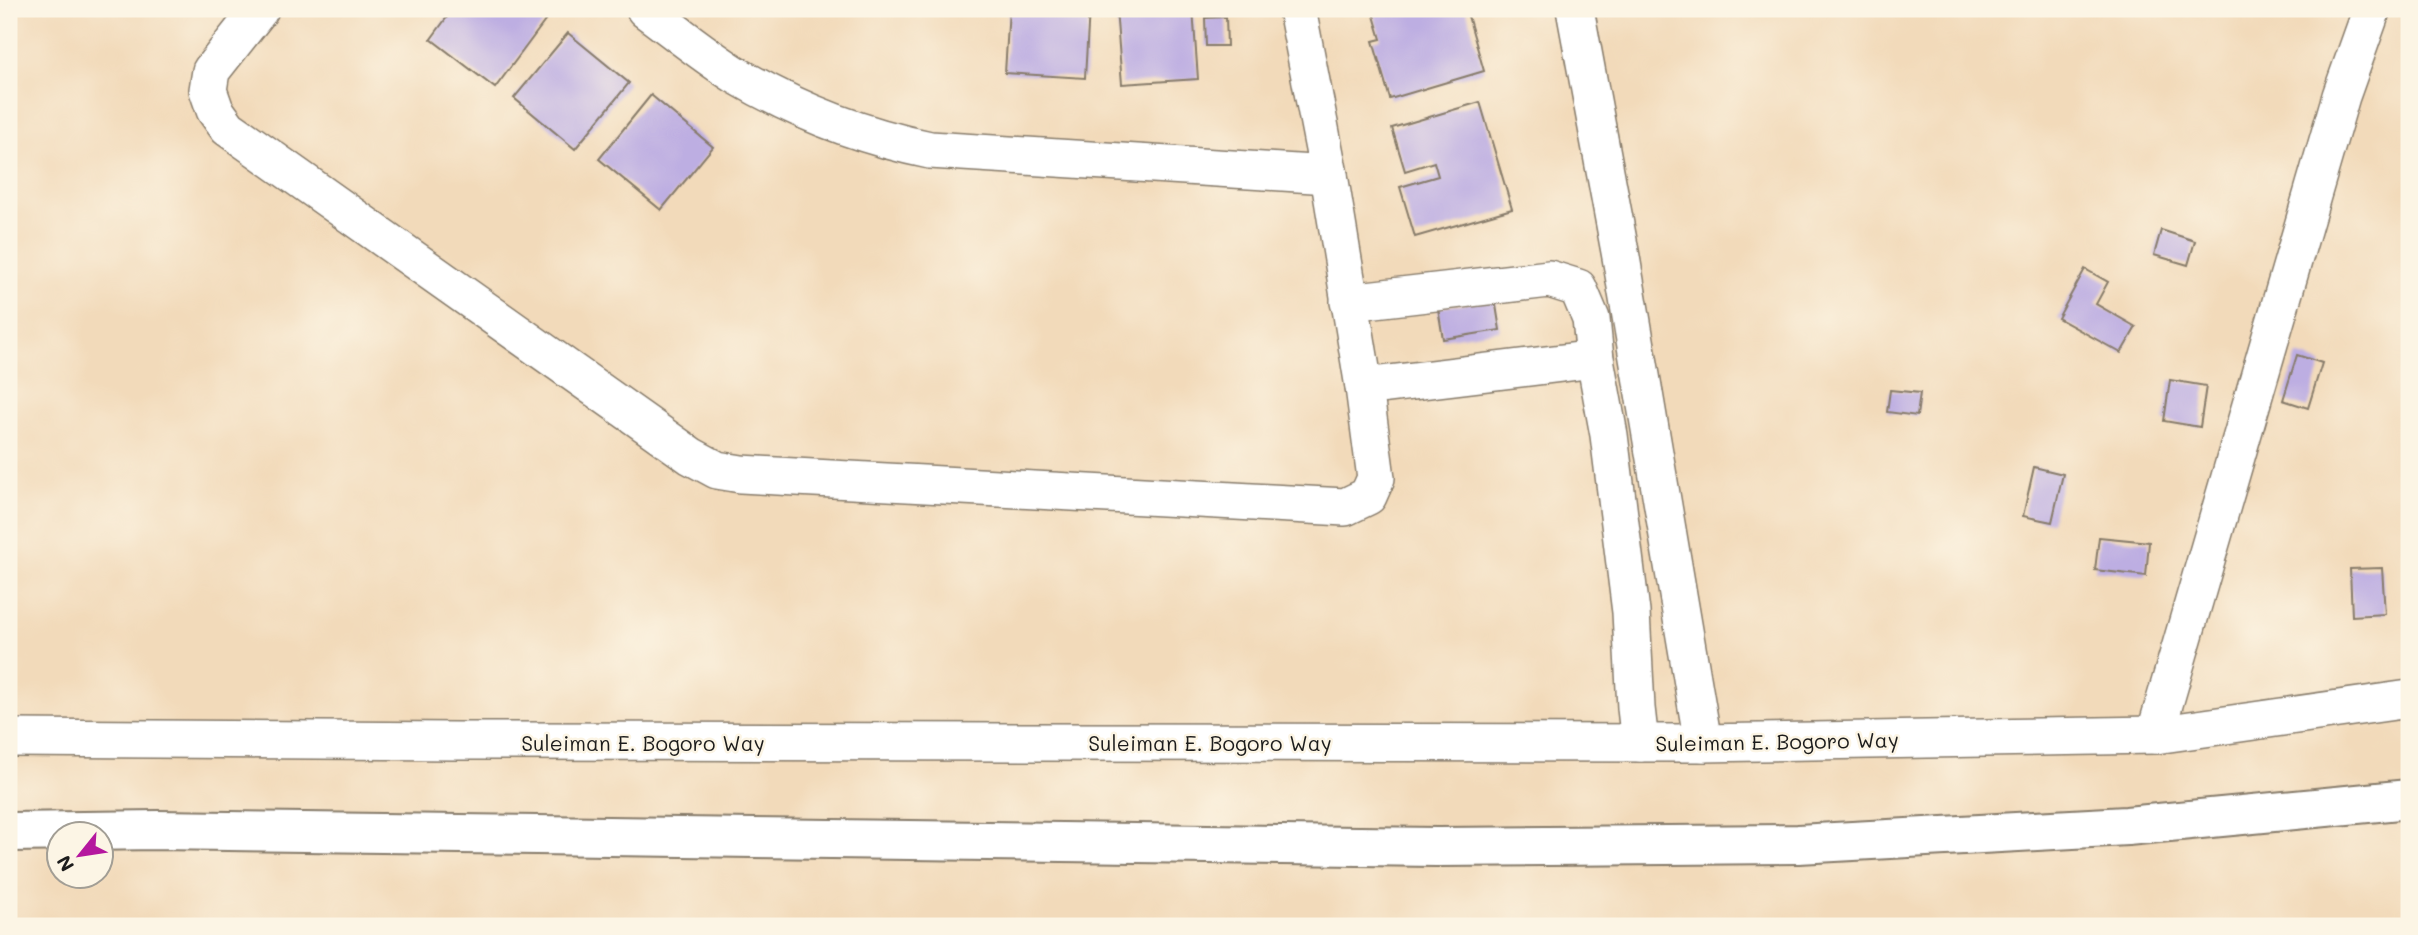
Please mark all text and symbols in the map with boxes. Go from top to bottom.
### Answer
street label: Suleiman E. Bogoro Way [1655,725,1899,757]
street label: Suleiman E. Bogoro Way [521,729,765,756]
street label: Suleiman E. Bogoro Way [1088,729,1332,756]
north arrow [46,820,116,890]
text: N [50,851,79,876]

